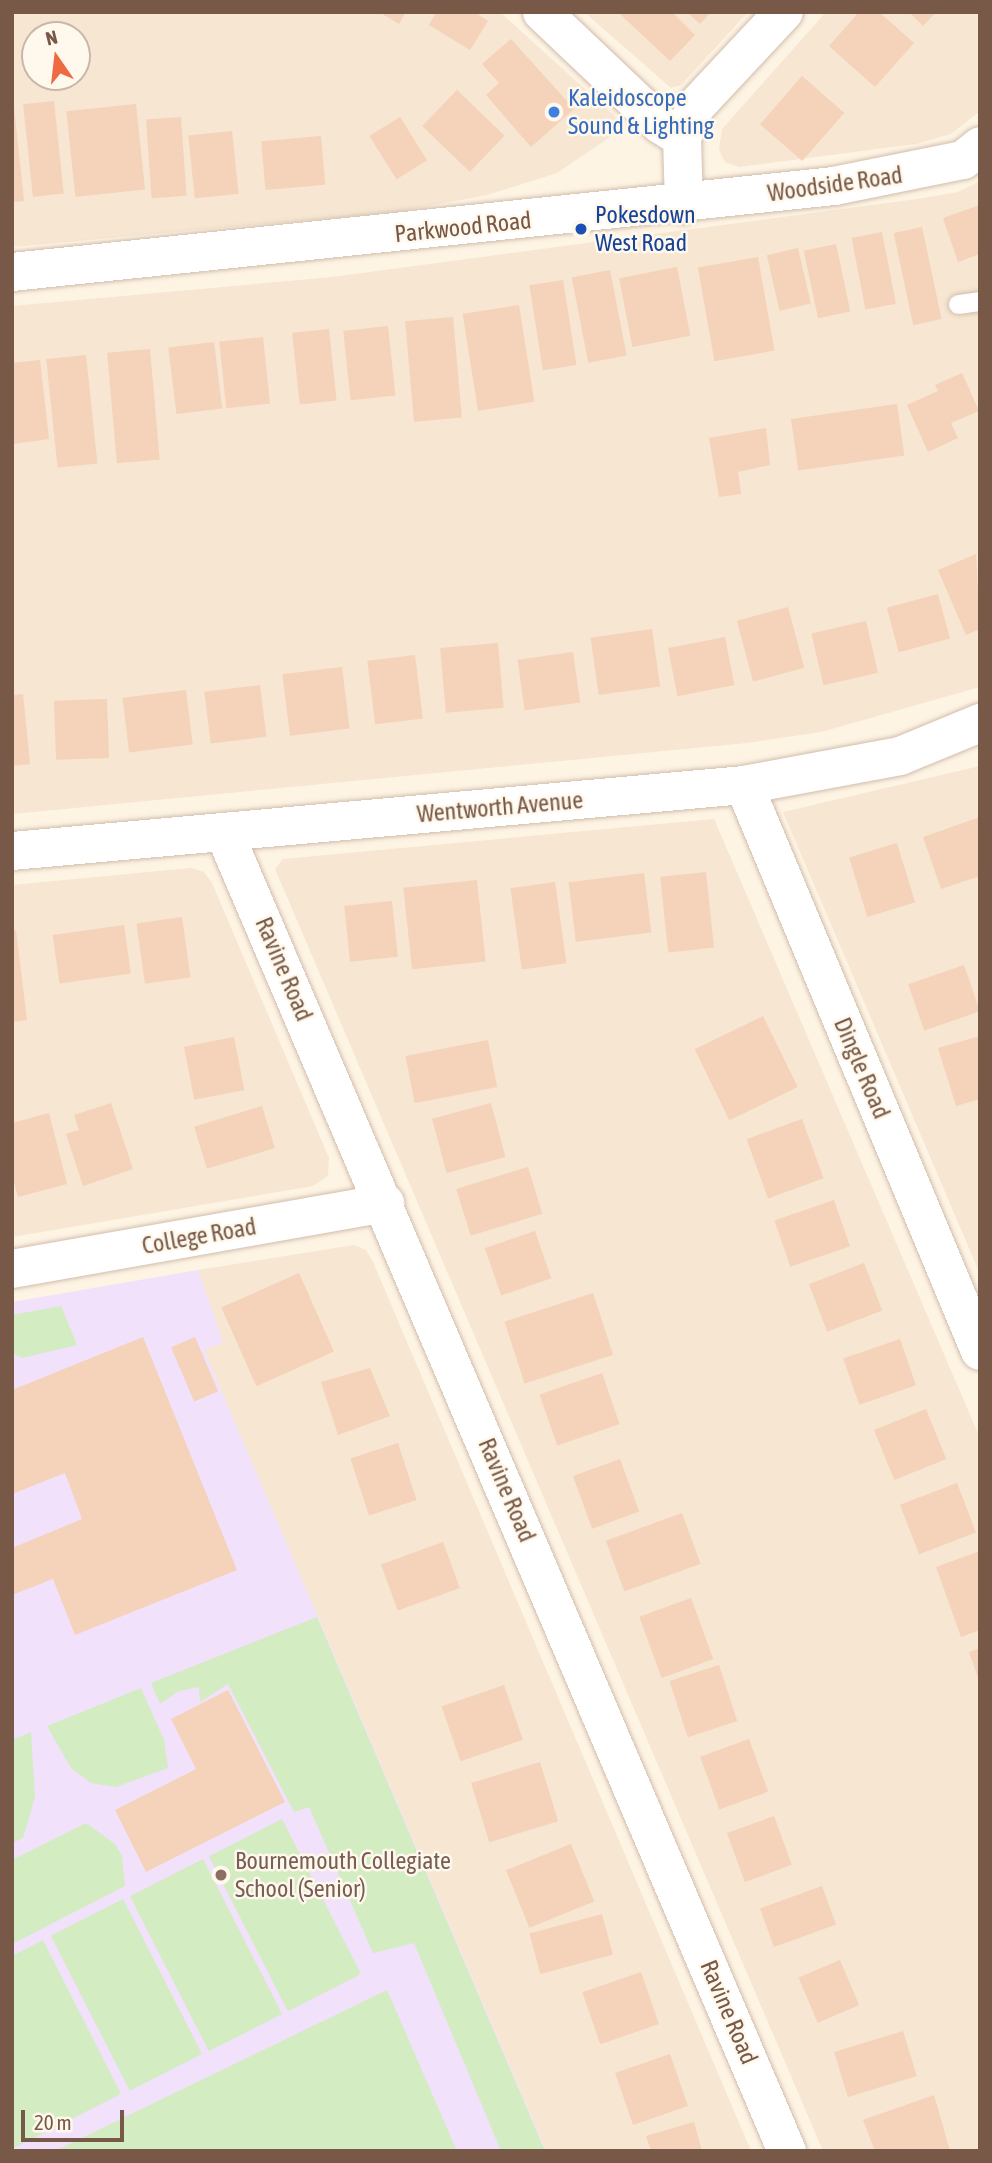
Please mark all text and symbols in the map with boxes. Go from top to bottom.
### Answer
north arrow [21,21,91,91]
text: N [43,26,60,50]
place label: Kaleidoscope Sound & Lighting [568,84,714,140]
marker: Kaleidoscope Sound & Lighting [546,104,562,120]
street label: Woodside Road [766,160,904,208]
place label: Pokesdown West Road [595,201,696,257]
street label: Parkwood Road [393,206,533,248]
marker: Pokesdown West Road [573,221,589,237]
street label: Wentworth Avenue [416,785,584,829]
street label: Ravine Road [249,913,319,1025]
street label: Dingle Road [828,1013,896,1123]
street label: College Road [140,1212,258,1260]
street label: Ravine Road [472,1434,542,1546]
place label: Bournemouth Collegiate School (Senior) [235,1847,451,1903]
marker: Bournemouth Collegiate School (Senior) [213,1867,229,1883]
street label: Ravine Road [694,1956,764,2068]
scale bar [24,2096,128,2140]
text: 20 m [34,2110,72,2134]

